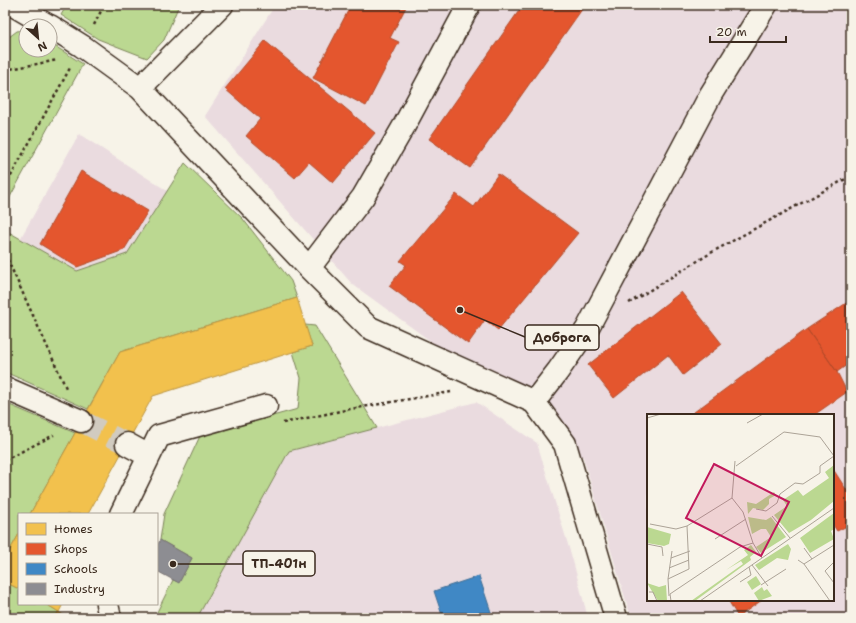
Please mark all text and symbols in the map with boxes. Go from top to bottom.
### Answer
north arrow [18,18,58,58]
scale bar [710,18,786,44]
text: 20 m [716,24,747,40]
text: N [35,38,50,55]
callout: Доброга [525,325,599,350]
text: Доброга [533,329,591,346]
inset map [647,414,834,601]
legend [18,513,158,605]
text: Homes [54,521,93,537]
text: Shops [54,541,88,557]
callout: ТП-401н [243,551,315,576]
text: ТП-401н [251,555,307,572]
text: Schools [54,561,98,577]
text: Industry [54,581,105,597]

